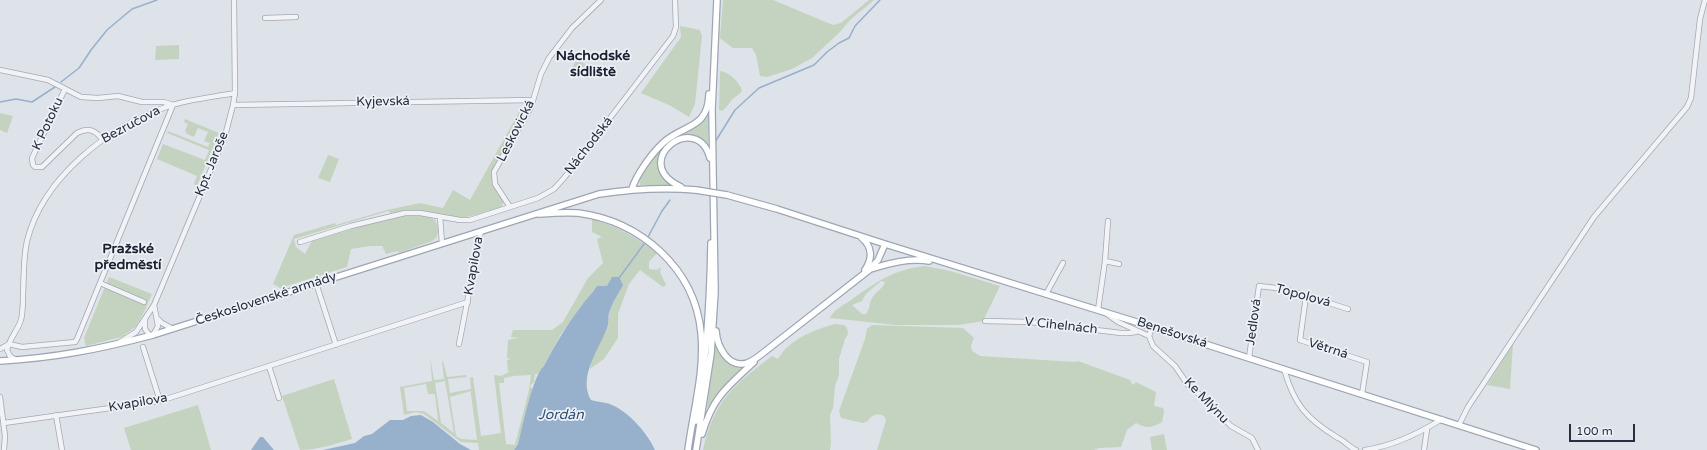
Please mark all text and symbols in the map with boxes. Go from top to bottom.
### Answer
district label: Náchodské sídliště [556,48,630,80]
street label: Kyjevská [356,94,410,110]
street label: K Potoku [29,95,67,153]
street label: Leskovická [494,98,538,164]
street label: Bezručova [99,103,163,147]
street label: Náchodská [562,114,616,178]
street label: Kpt. Jaroše [192,129,232,199]
street label: Kvapilova [461,235,487,297]
district label: Pražské předměstí [94,241,162,274]
street label: Československé armády [194,269,338,329]
street label: Topolová [1274,281,1332,311]
street label: Jedlová [1243,298,1265,346]
street label: V Cihelnách [1024,314,1098,338]
street label: Benešovská [1135,314,1209,352]
street label: Větrná [1306,335,1350,363]
street label: Ke Mlýnu [1180,375,1232,427]
street label: Kvapilova [107,390,169,416]
water label: Jordán [538,407,584,423]
scale bar [1571,416,1637,442]
text: 100 m [1576,424,1613,438]

